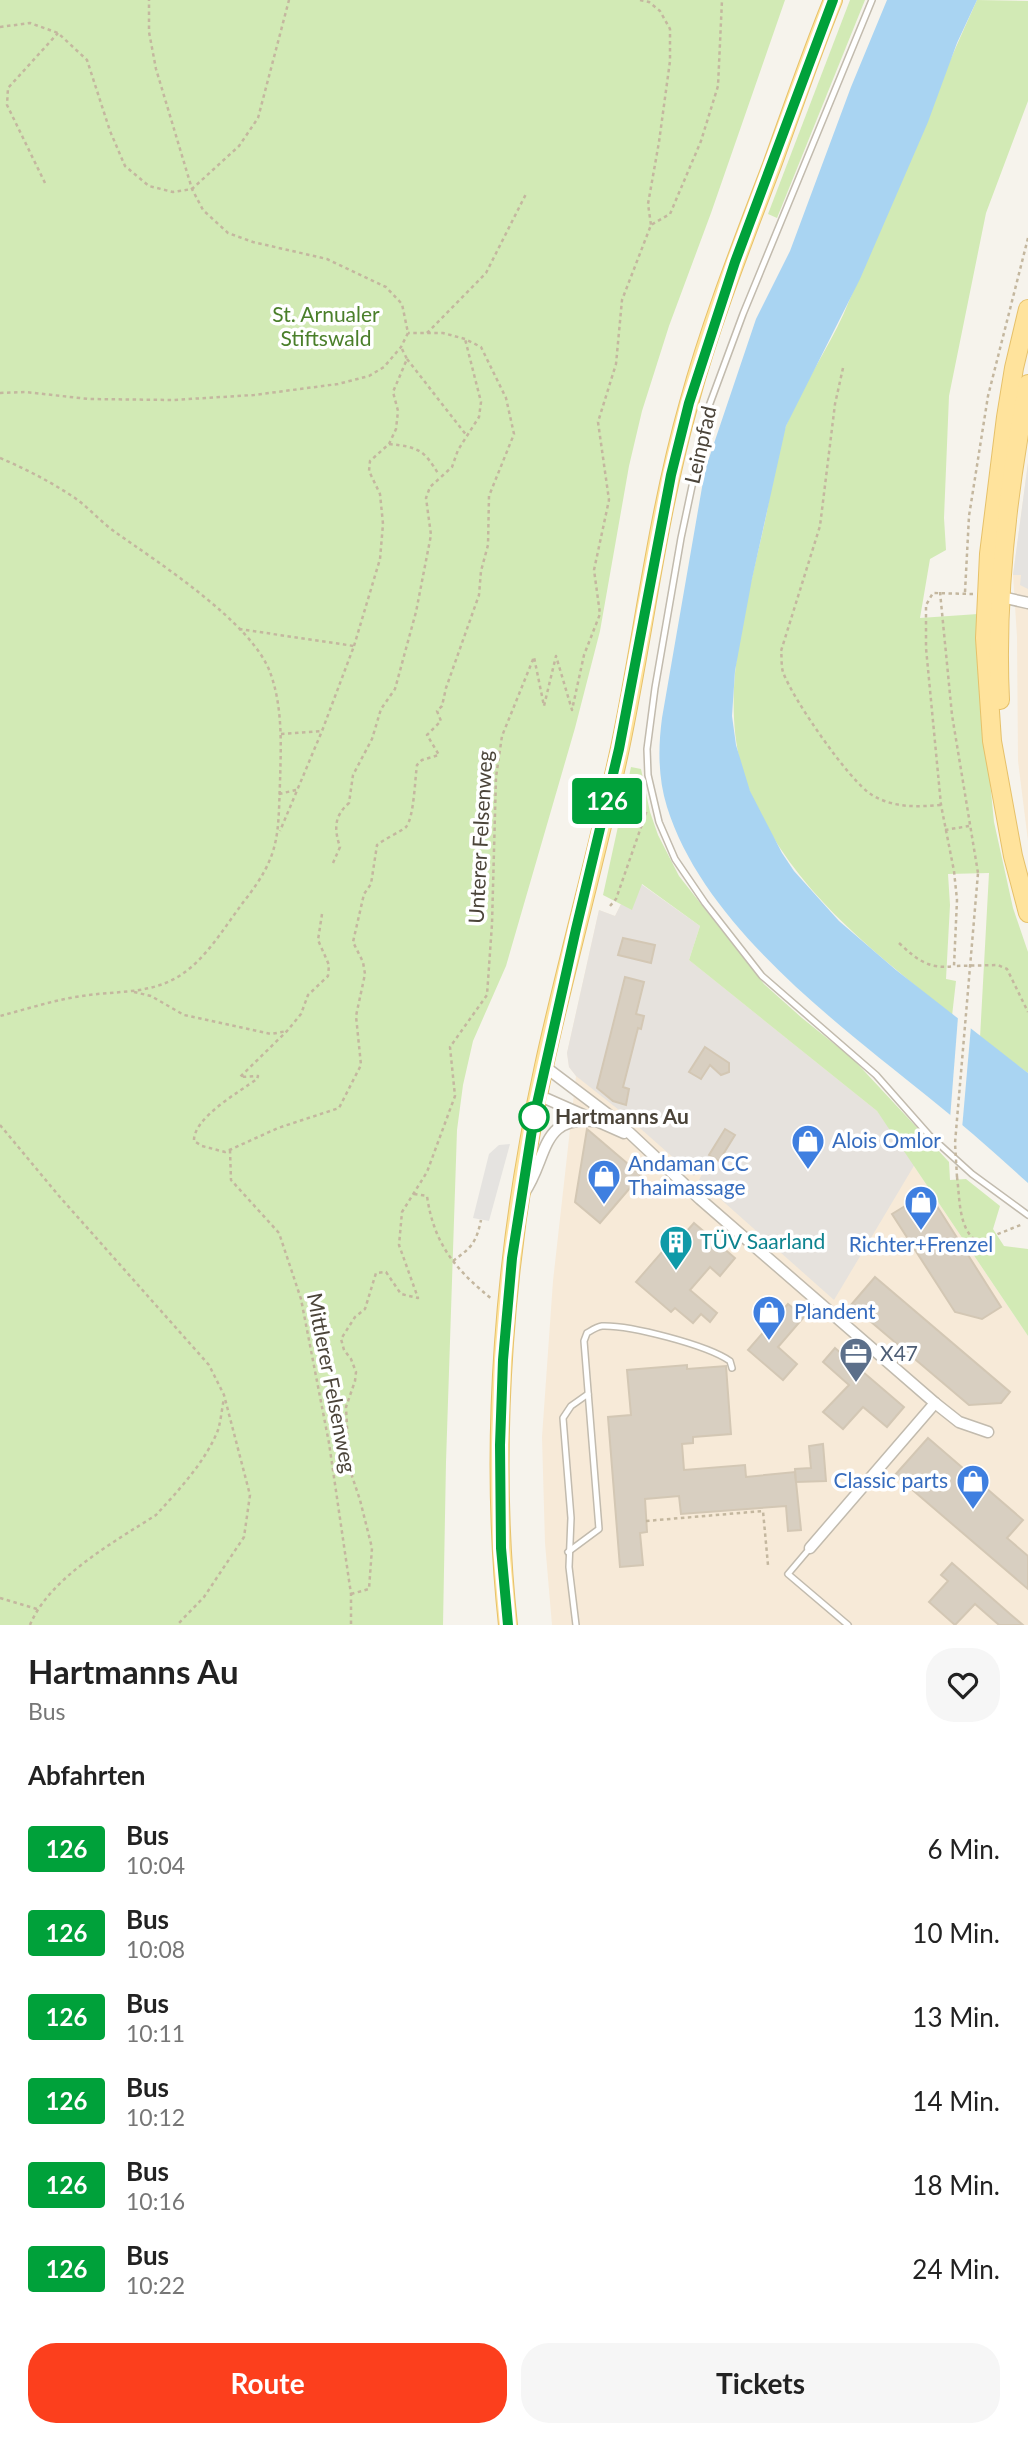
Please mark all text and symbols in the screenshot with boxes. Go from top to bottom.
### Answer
park label: St. Arnualer Stiftswald [272,301,380,350]
street label: Leinpfad [678,403,721,486]
street label: Unterer Felsenweg [462,750,497,924]
line badge: 126 [567,778,647,824]
text: 126 [586,786,628,815]
marker: Hartmanns Au [519,1102,549,1132]
place label: Hartmanns Au [555,1103,689,1128]
shop icon: Alois Omlor [789,1122,827,1171]
place label: Alois Omlor [832,1127,941,1152]
place label: Andaman CC Thaimassage [628,1150,749,1199]
shop icon: Andaman CC Thaimassage [585,1157,623,1206]
shop icon: Richter+Frenzel [902,1183,940,1232]
building icon: TÜV Saarland [657,1223,695,1272]
place label: TÜV Saarland [700,1228,825,1253]
place label: Richter+Frenzel [849,1231,993,1256]
street label: Mittlerer Felsenweg [303,1291,362,1475]
shop icon: Plandent [750,1293,788,1342]
place label: Plandent [794,1298,876,1323]
office icon: X47 [837,1335,875,1384]
place label: X47 [880,1340,918,1365]
shop icon: Classic parts [954,1462,992,1511]
place label: Classic parts [833,1467,948,1492]
button: heart [926,1648,1000,1722]
text: Hartmanns Au [28,1651,239,1691]
text: Bus [28,1697,65,1725]
text: Abfahrten [28,1759,146,1791]
text: Bus [126,1819,169,1851]
text: 6 Min. [927,1833,1000,1865]
text: 126 [46,1834,87,1863]
text: 10:04 [126,1851,185,1879]
text: Bus [126,1903,169,1935]
text: 10 Min. [912,1917,1000,1949]
text: 126 [46,1918,87,1947]
text: 10:08 [126,1935,185,1963]
text: Bus [126,1987,169,2019]
text: 13 Min. [912,2001,1000,2033]
text: 126 [46,2002,87,2031]
text: 10:11 [126,2019,185,2047]
text: Bus [126,2071,169,2103]
text: 14 Min. [912,2085,1000,2117]
text: 126 [46,2086,87,2115]
text: 10:12 [126,2103,185,2131]
text: Bus [126,2155,169,2187]
text: 18 Min. [912,2169,1000,2201]
text: 126 [46,2170,87,2199]
text: 10:16 [126,2187,185,2215]
text: Bus [126,2239,169,2271]
text: 24 Min. [912,2253,1000,2285]
text: 126 [46,2254,87,2283]
text: 10:22 [126,2271,185,2299]
button: Route [28,2343,507,2423]
button: Tickets [521,2343,1000,2423]

